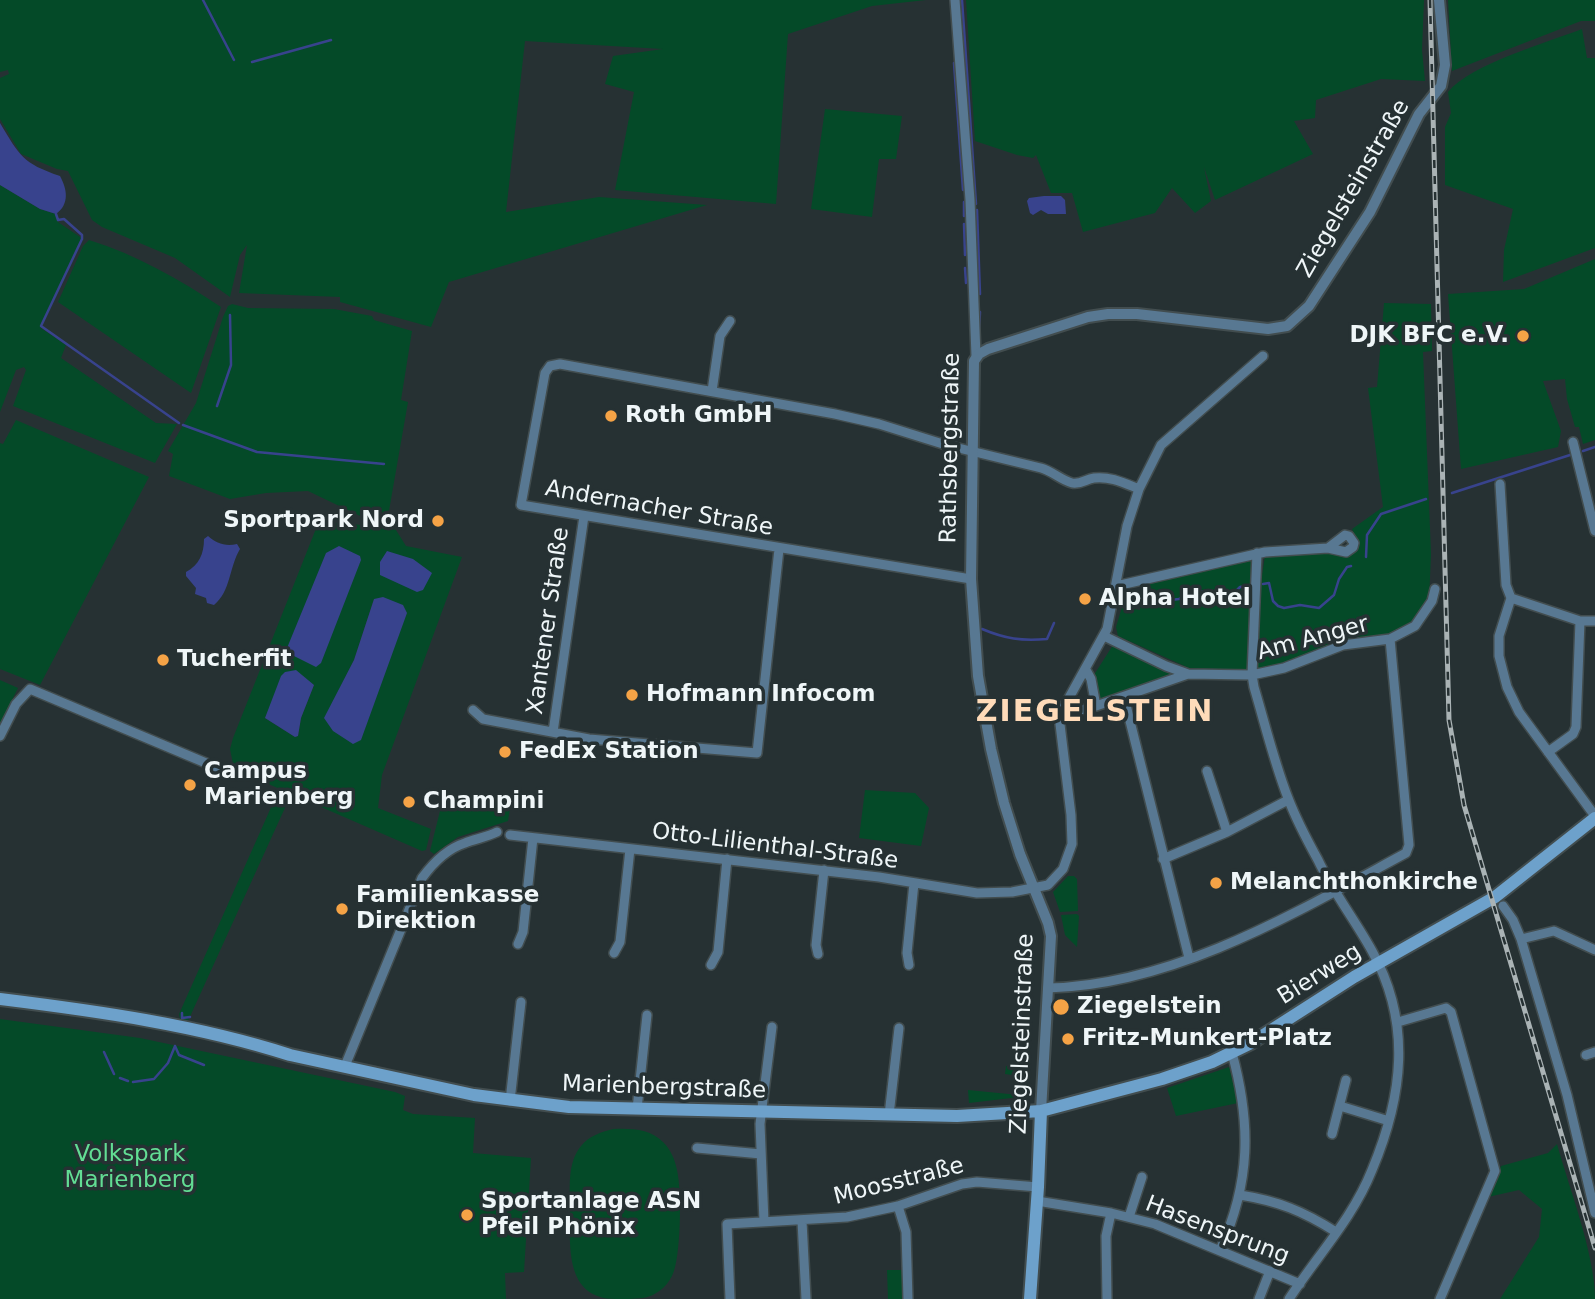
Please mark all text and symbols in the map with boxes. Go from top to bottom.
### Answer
street label: Ziegelsteinstraße [1292,95,1416,283]
place label: DJK BFC e.V. [1349,322,1509,350]
marker: DJK BFC e.V. [1515,328,1531,344]
street label: Rathsbergstraße [936,352,966,544]
place label: Roth GmbH [625,402,772,430]
marker: Roth GmbH [603,408,619,424]
street label: Andernacher Straße [543,475,775,543]
place label: Sportpark Nord [223,507,424,535]
marker: Sportpark Nord [430,513,446,529]
street label: Xantener Straße [522,526,576,716]
place label: Alpha Hotel [1099,585,1251,613]
marker: Alpha Hotel [1077,591,1093,607]
street label: Am Anger [1254,611,1372,667]
place label: Tucherfit [177,646,292,674]
marker: Tucherfit [155,652,171,668]
place label: Hofmann Infocom [646,681,875,709]
marker: Hofmann Infocom [624,687,640,703]
district label: ZIEGELSTEIN [977,695,1213,731]
place label: FedEx Station [519,738,699,766]
marker: FedEx Station [497,744,513,760]
place label: Campus Marienberg [204,758,353,812]
marker: Campus Marienberg [182,777,198,793]
place label: Champini [423,788,544,816]
marker: Champini [401,794,417,810]
street label: Otto-Lilienthal-Straße [650,818,900,876]
place label: Melanchthonkirche [1230,869,1478,897]
marker: Melanchthonkirche [1208,875,1224,891]
place label: Familienkasse Direktion [356,882,539,936]
marker: Familienkasse Direktion [334,901,350,917]
street label: Ziegelsteinstraße [1006,933,1040,1135]
street label: Bierweg [1273,939,1367,1011]
place label: Ziegelstein [1077,993,1222,1021]
marker: Ziegelstein [1051,997,1071,1017]
place label: Fritz-Munkert-Platz [1082,1025,1332,1053]
marker: Fritz-Munkert-Platz [1060,1031,1076,1047]
street label: Marienbergstraße [562,1071,766,1105]
park label: Volkspark Marienberg [65,1141,195,1195]
street label: Moosstraße [831,1153,967,1211]
place label: Sportanlage ASN Pfeil Phönix [481,1188,701,1242]
street label: Hasensprung [1141,1191,1293,1271]
marker: Sportanlage ASN Pfeil Phönix [459,1207,475,1223]

